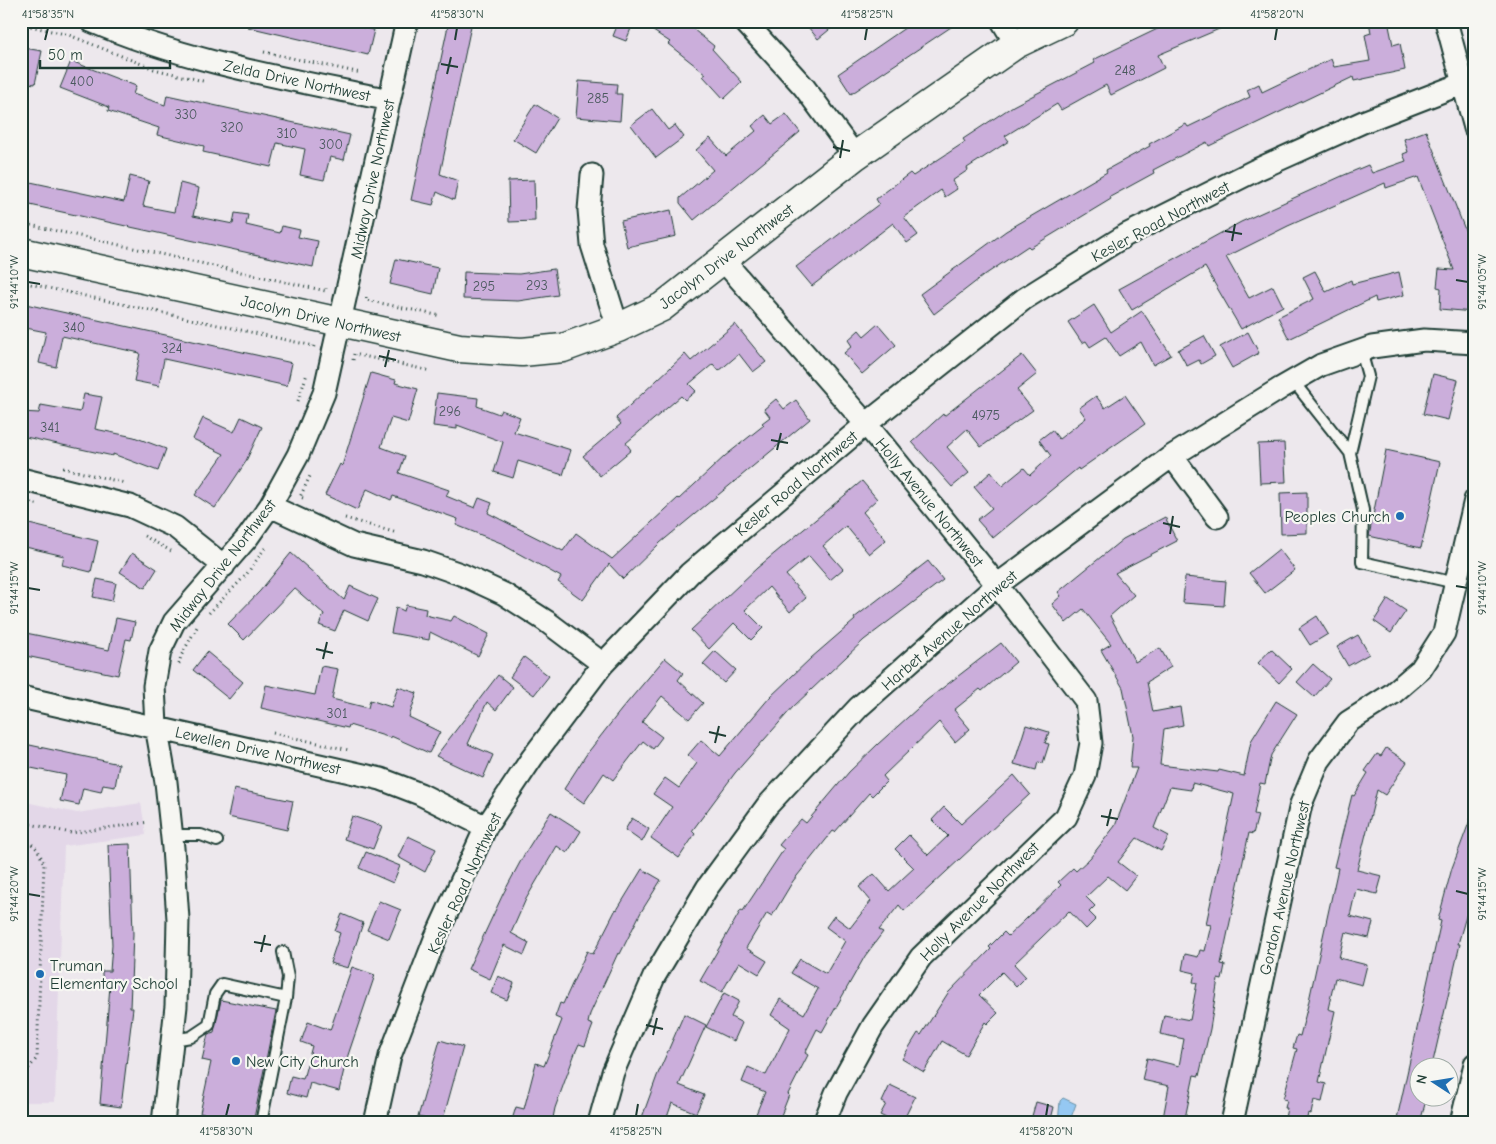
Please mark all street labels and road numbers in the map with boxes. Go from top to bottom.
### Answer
street label: Zelda Drive Northwest [222,57,372,105]
street label: Midway Drive Northwest [347,98,399,260]
street label: Kesler Road Northwest [1088,178,1233,266]
street label: Jacolyn Drive Northwest [656,200,798,313]
street label: Jacolyn Drive Northwest [239,292,403,346]
street label: Kesler Road Northwest [732,427,862,540]
street label: Holly Avenue Northwest [872,435,987,571]
street label: Midway Drive Northwest [166,496,280,635]
street label: Harbet Avenue Northwest [878,567,1021,695]
street label: Lewellen Drive Northwest [173,723,343,779]
street label: Gordon Avenue Northwest [1256,799,1314,977]
street label: Kesler Road Northwest [424,810,506,957]
street label: Holly Avenue Northwest [917,838,1043,965]

